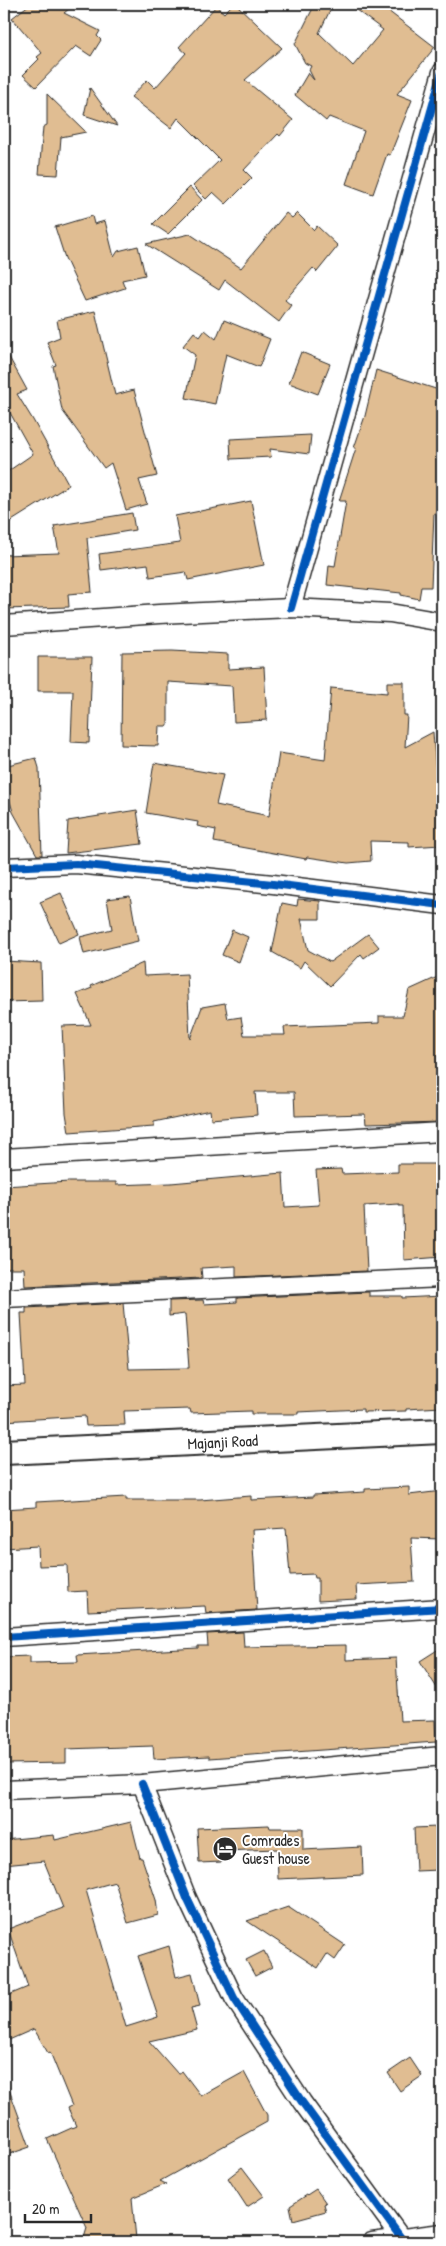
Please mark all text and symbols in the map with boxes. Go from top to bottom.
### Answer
street label: Majanji Road [187,1429,258,1454]
place label: Comrades Guest house [242,1829,311,1869]
hotel icon: Comrades Guest house [212,1836,238,1862]
scale bar [25,2191,91,2223]
text: 20 m [32,2198,59,2219]

